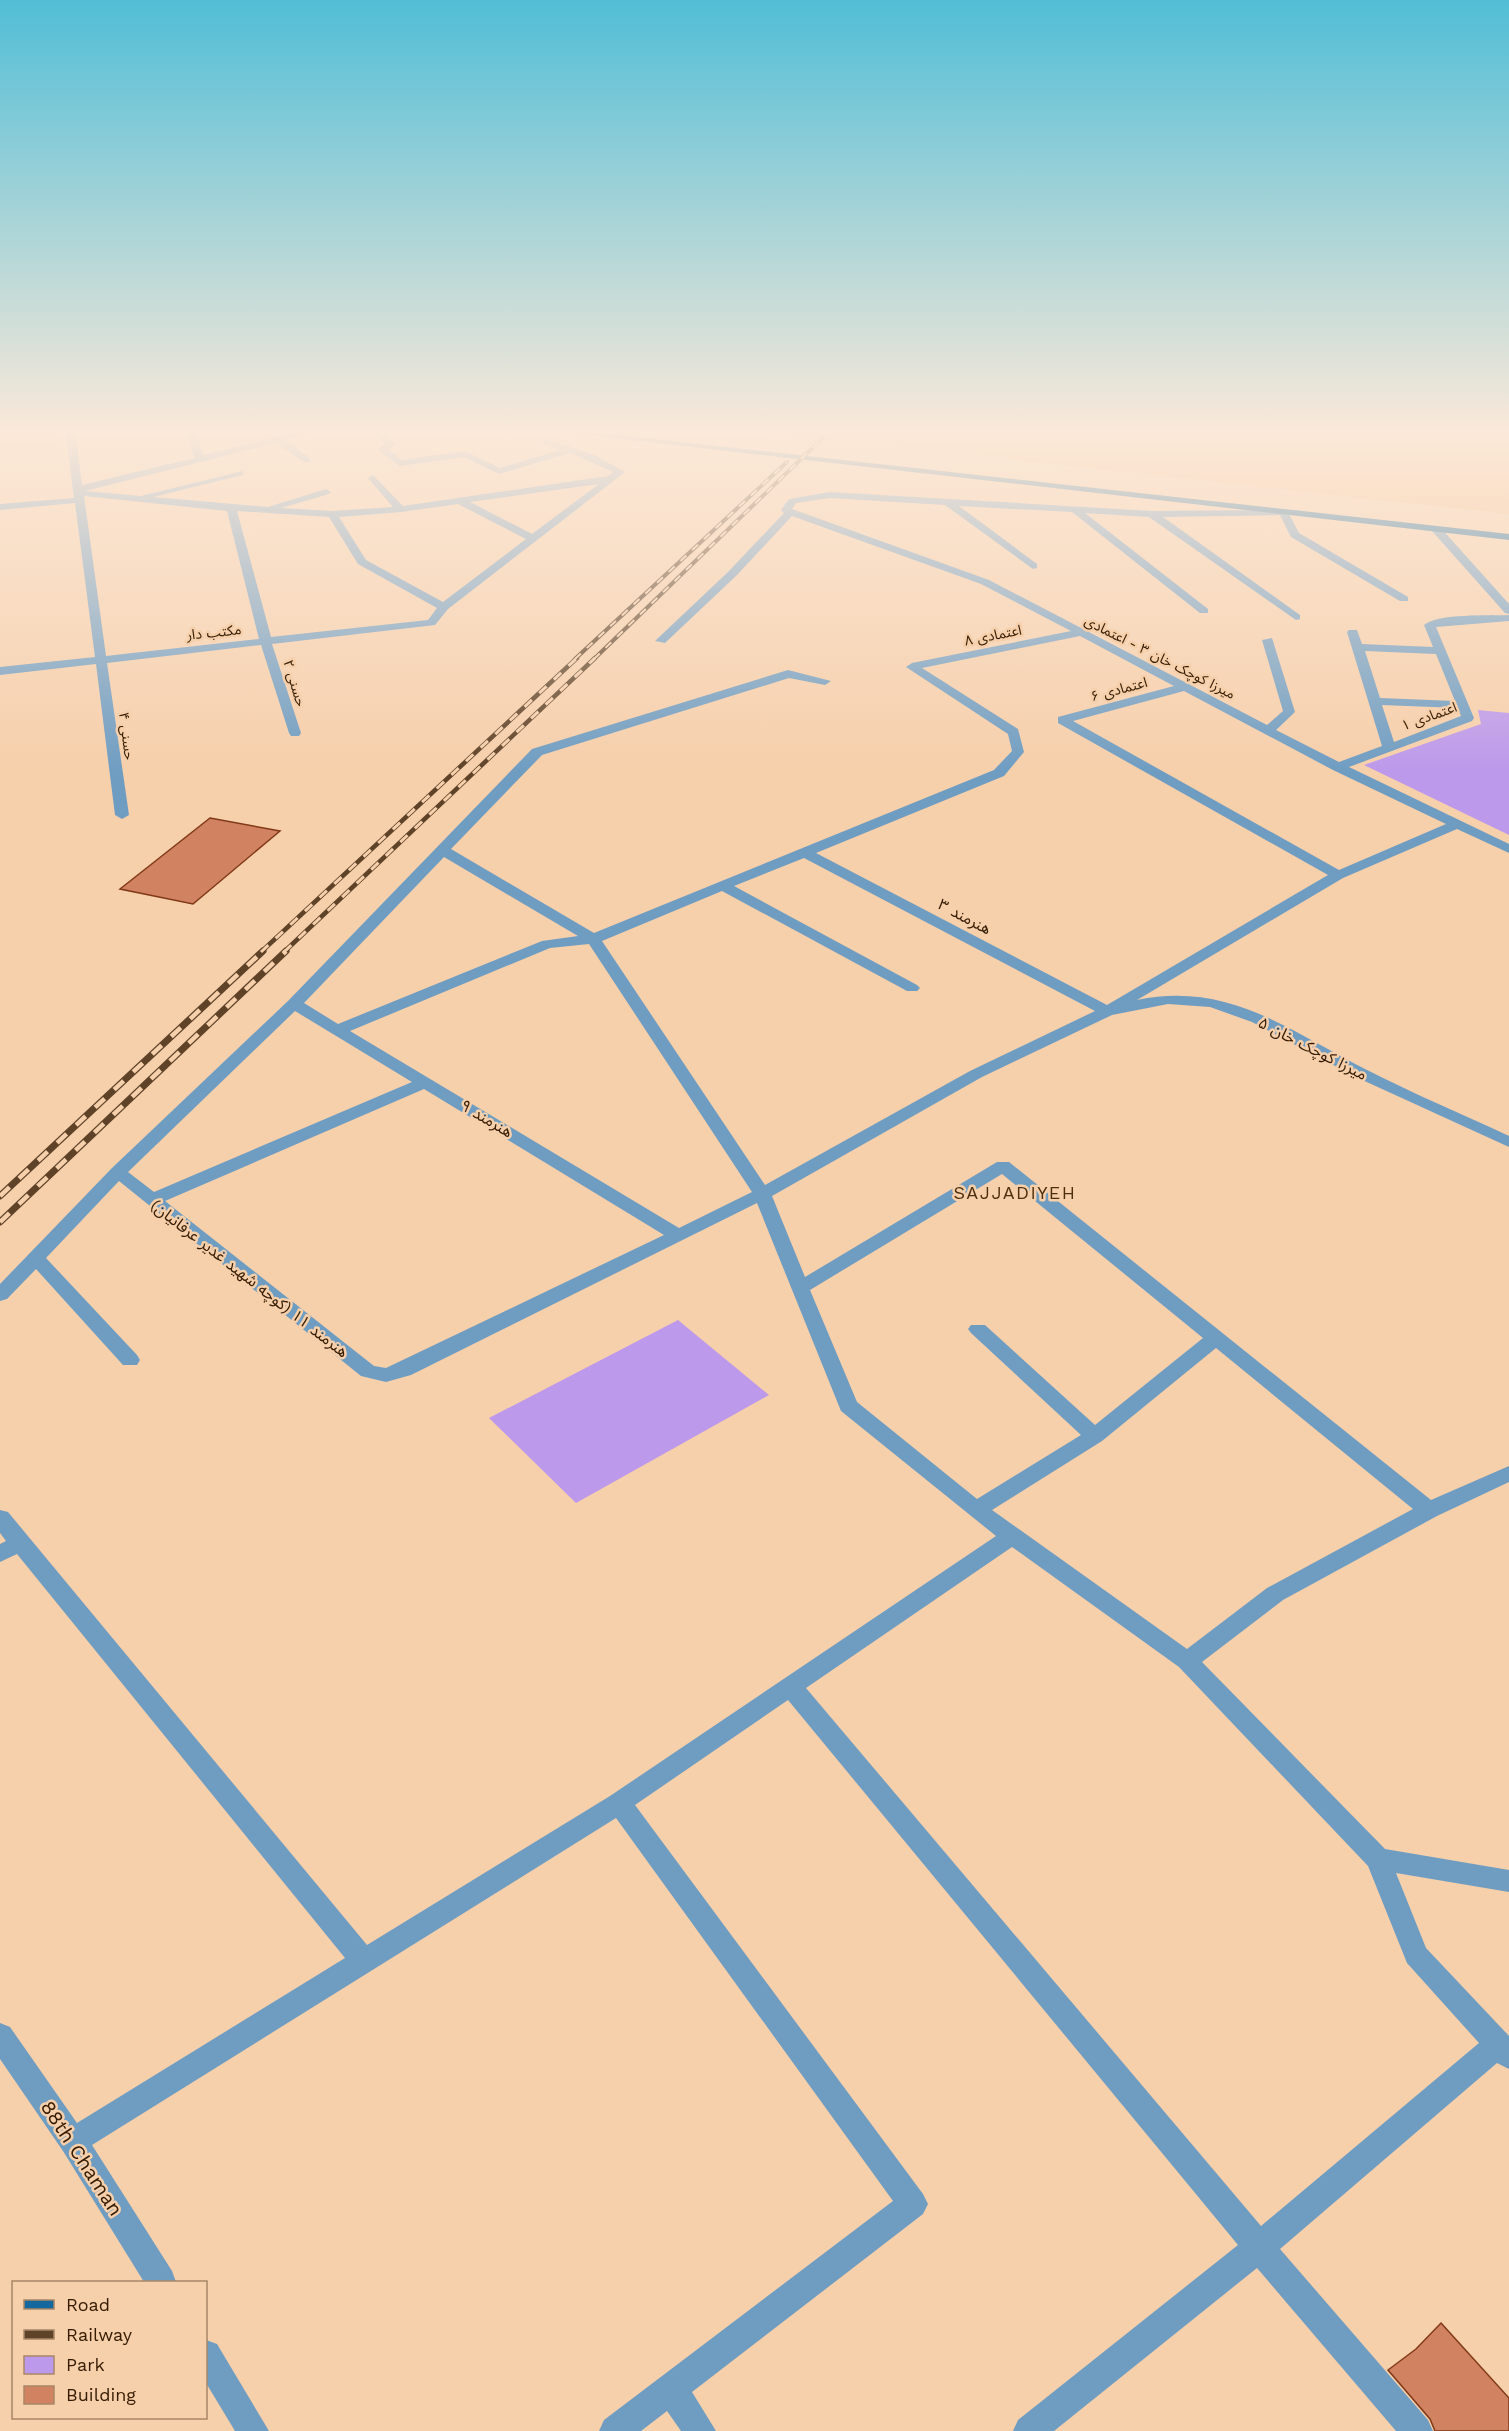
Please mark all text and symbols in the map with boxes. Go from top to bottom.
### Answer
street label: میرزا کوچک خان ۳ - اعتمادی [1081,612,1238,704]
street label: مکتب دار [185,621,242,644]
street label: اعتمادی ۸ [963,622,1023,649]
street label: حسنی ۲ [279,658,310,709]
street label: اعتمادی ۶ [1089,674,1149,705]
street label: اعتمادی ۱ [1399,699,1459,734]
street label: حسنی ۴ [115,711,138,761]
street label: هنرمند ۳ [935,895,995,938]
street label: میرزا کوچک خان ۵ [1255,1013,1370,1085]
street label: هنرمند ۹ [457,1096,516,1141]
district label: SAJJADIYEH [953,1182,1077,1203]
street label: هنرمند ۱۱ (کوچه شهید غدیر عرفانیان) [147,1195,352,1362]
street label: 88th Chaman [36,2096,128,2220]
legend [12,2281,207,2419]
text: Road [66,2294,110,2315]
text: Railway [66,2324,133,2345]
text: Park [66,2354,105,2375]
text: Building [66,2384,136,2405]

